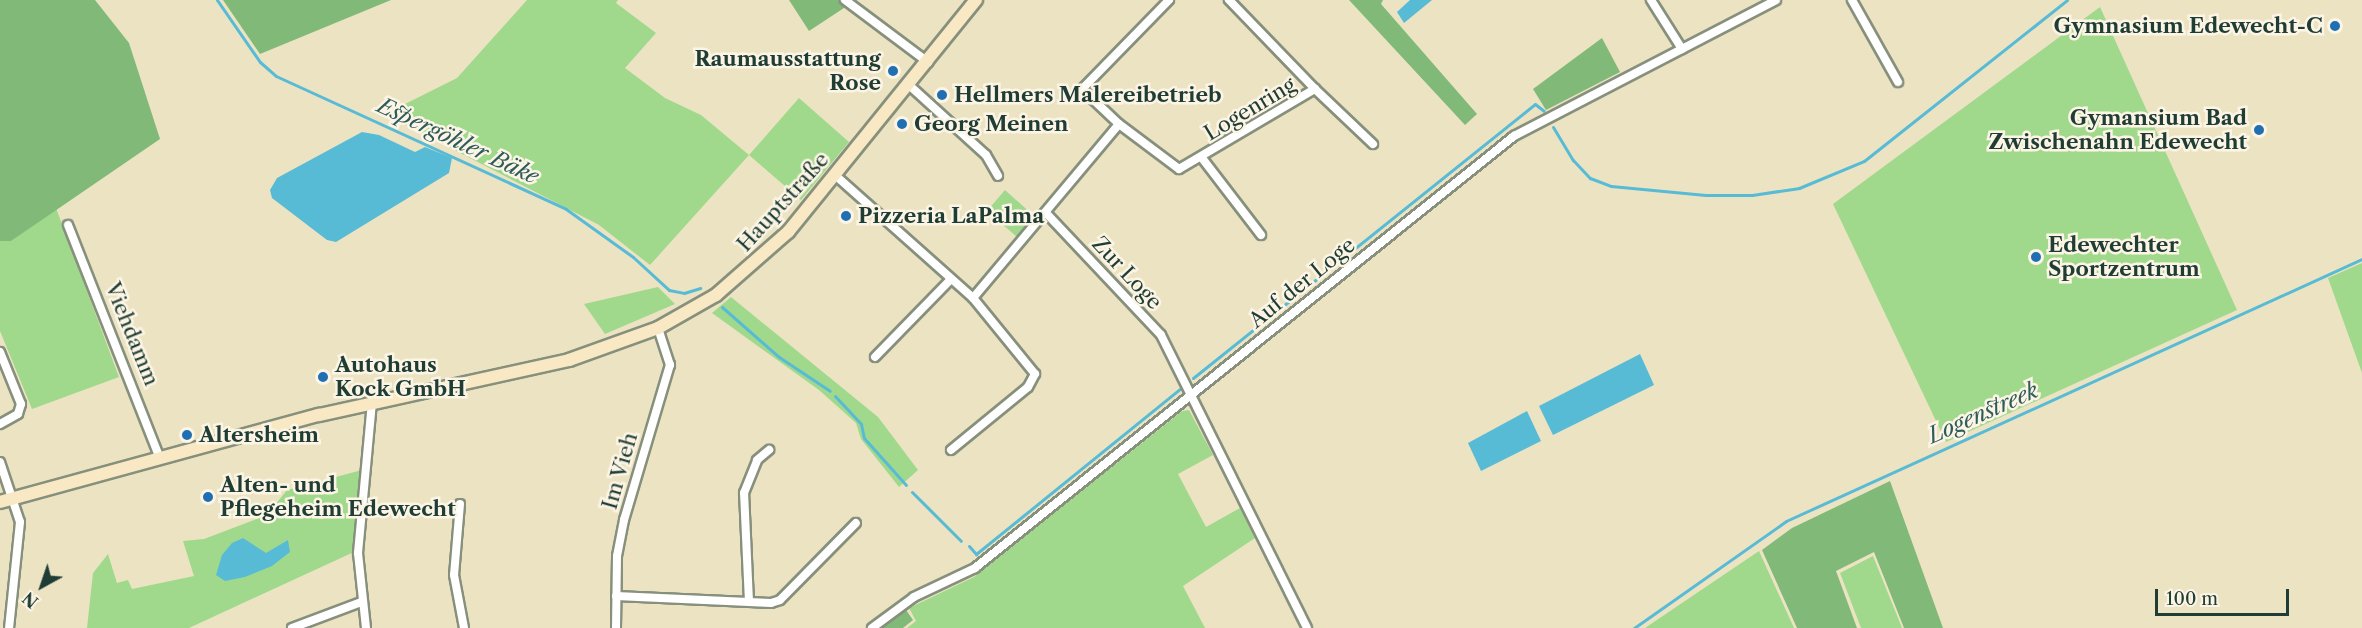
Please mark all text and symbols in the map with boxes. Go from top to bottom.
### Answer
place label: Gymnasium Edewecht-C [2054,13,2323,39]
marker: Gymnasium Edewecht-C [2328,19,2342,33]
place label: Raumausstattung Rose [694,46,881,96]
marker: Raumausstattung Rose [886,64,900,78]
street label: Logenring [1200,72,1300,146]
place label: Hellmers Malereibetrieb [954,82,1222,108]
marker: Hellmers Malereibetrieb [935,88,949,102]
water label: Espergöhler Bäke [373,92,543,190]
place label: Gymansium Bad Zwischenahn Edewecht [1989,105,2247,155]
place label: Georg Meinen [914,111,1068,137]
marker: Georg Meinen [895,117,909,131]
marker: Gymansium Bad Zwischenahn Edewecht [2252,123,2266,137]
street label: Hauptstraße [732,147,834,257]
place label: Pizzeria LaPalma [858,203,1045,229]
marker: Pizzeria LaPalma [839,209,853,223]
street label: Zur Loge [1087,231,1167,315]
street label: Auf der Loge [1244,232,1360,334]
place label: Edewechter Sportzentrum [2048,232,2200,282]
marker: Edewechter Sportzentrum [2029,250,2043,264]
street label: Viehdamm [100,279,164,389]
place label: Autohaus Kock GmbH [335,352,466,402]
marker: Autohaus Kock GmbH [316,370,330,384]
water label: Logenstreek [1924,377,2042,449]
place label: Altersheim [199,422,319,448]
marker: Altersheim [180,428,194,442]
street label: Im Vieh [597,429,643,513]
place label: Alten- und Pflegeheim Edewecht [220,472,456,522]
marker: Alten- und Pflegeheim Edewecht [201,490,215,504]
north arrow [12,556,72,616]
scale bar [2158,577,2292,615]
text: N [19,588,42,612]
text: 100 m [2166,588,2218,610]

